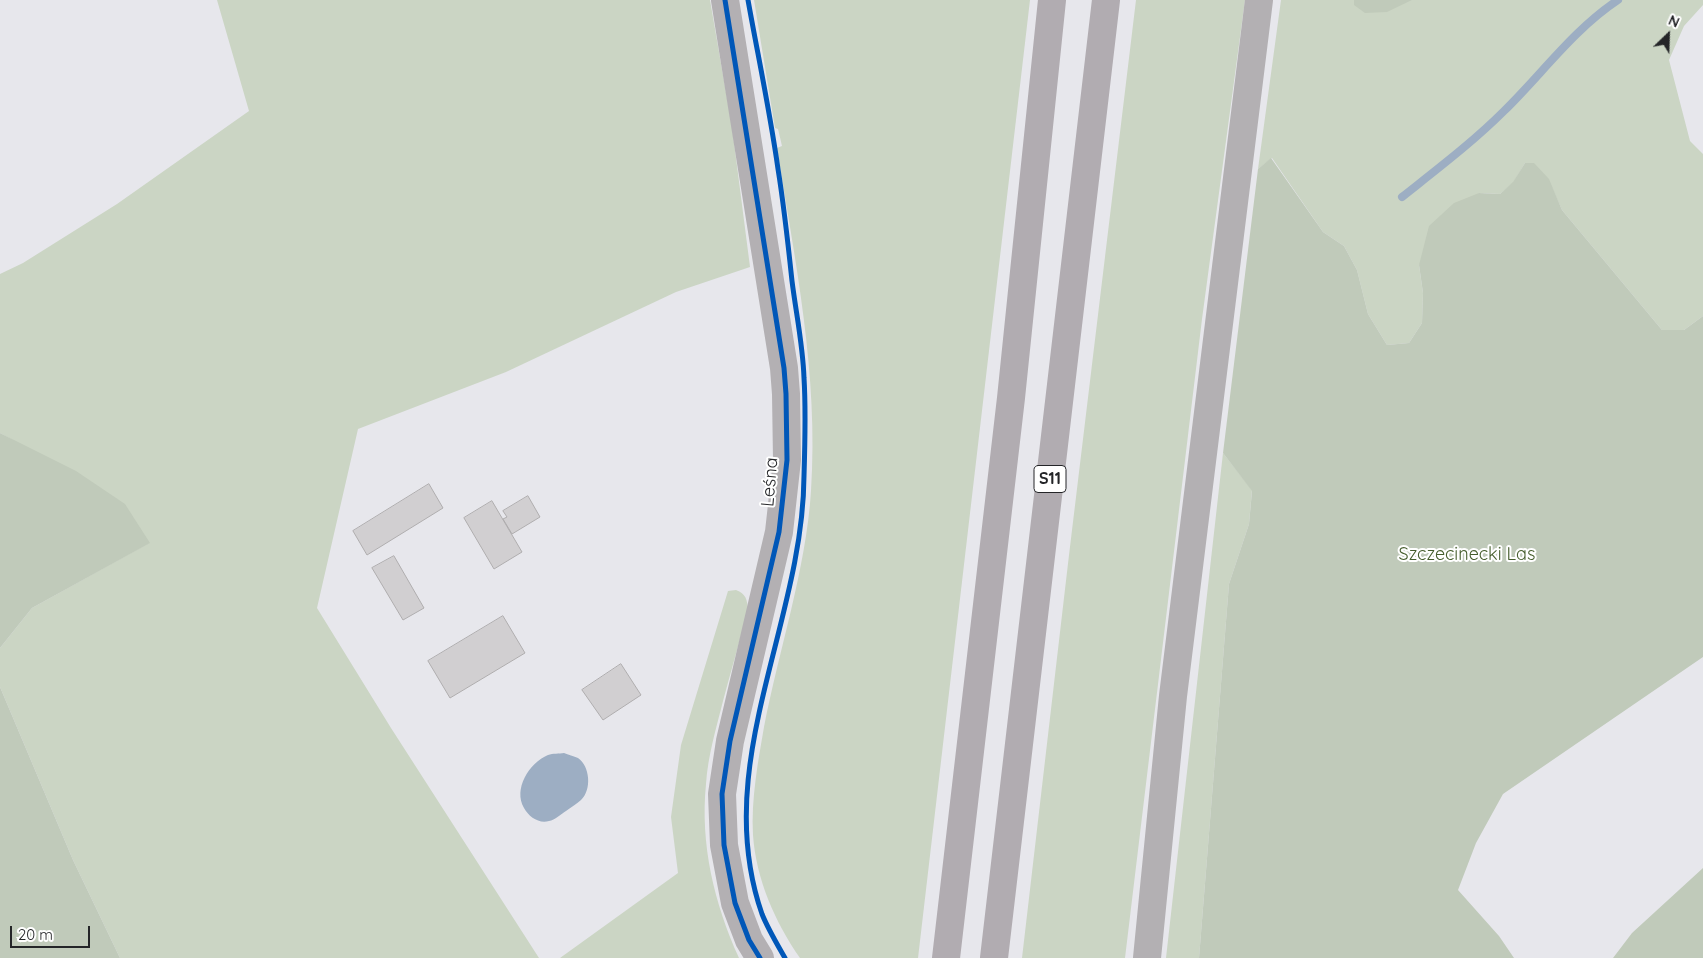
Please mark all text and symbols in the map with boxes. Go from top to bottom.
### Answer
north arrow [1643,10,1693,60]
text: N [1666,11,1682,32]
street label: Leśna [757,456,783,508]
road number: S11 [1034,466,1066,492]
park label: Szczecinecki Las [1399,544,1535,566]
scale bar [12,916,92,948]
text: 20 m [18,925,53,944]

